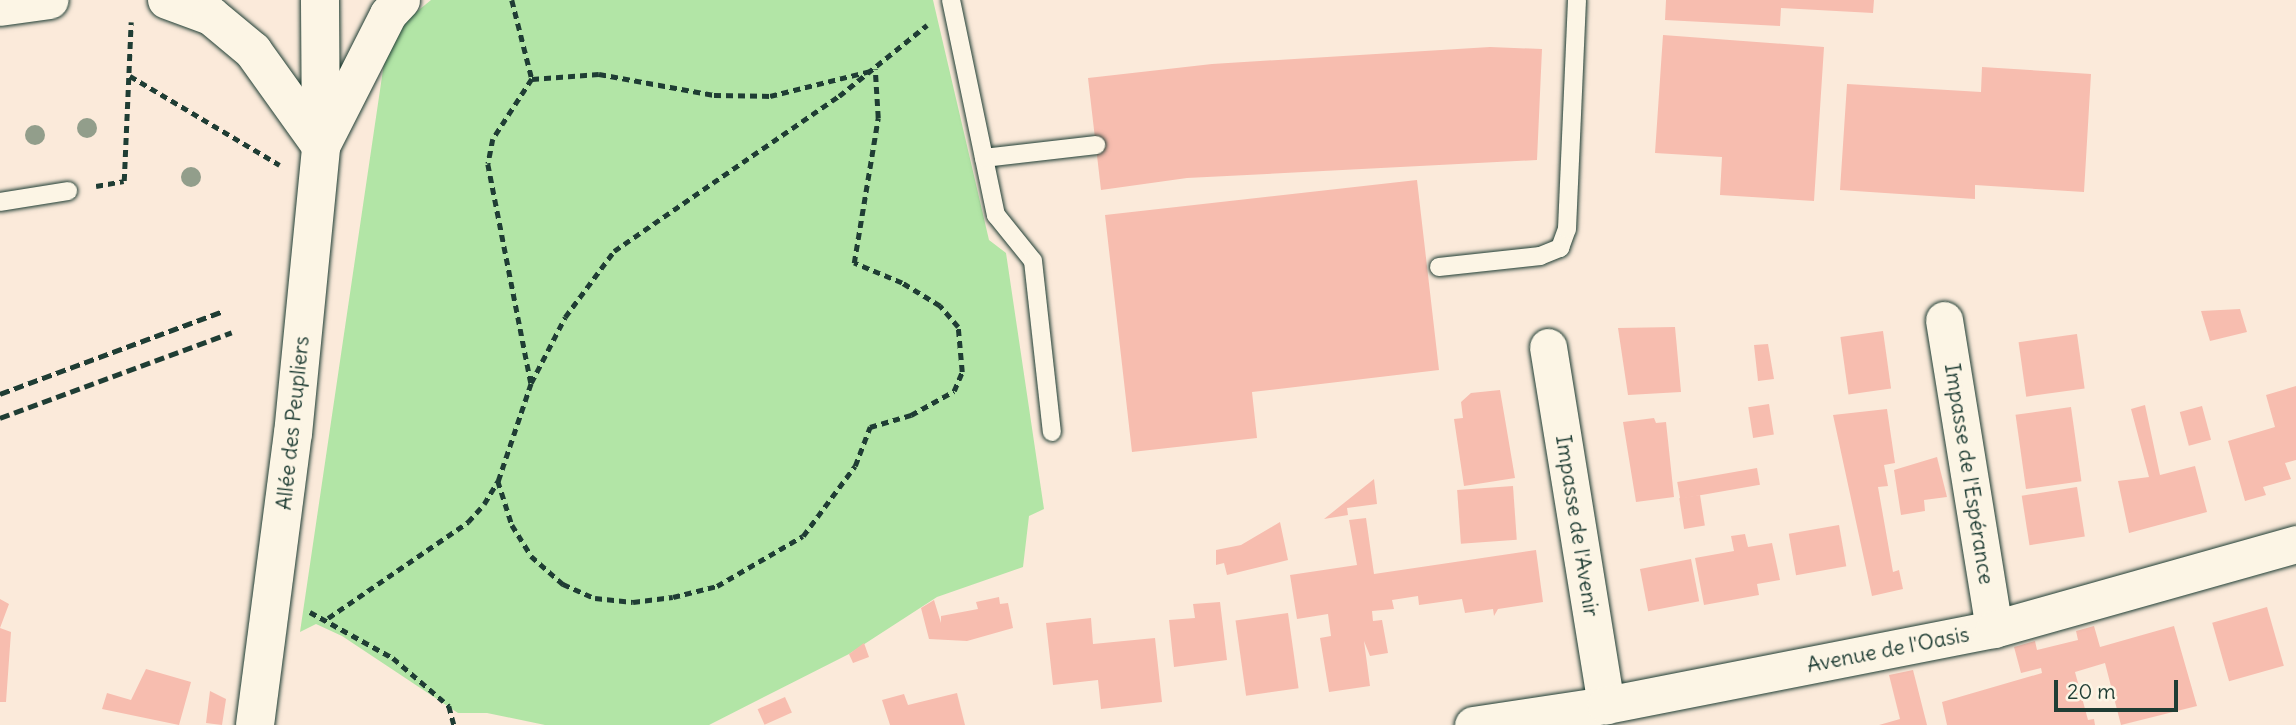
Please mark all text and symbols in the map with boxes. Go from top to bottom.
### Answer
street label: Allée des Peupliers [271,335,315,511]
street label: Impasse de l'Espérance [1939,362,1999,586]
street label: Impasse de l'Avenir [1550,433,1604,619]
street label: Avenue de l'Oasis [1805,622,1971,678]
scale bar [2058,666,2182,710]
text: 20 m [2067,678,2116,705]

